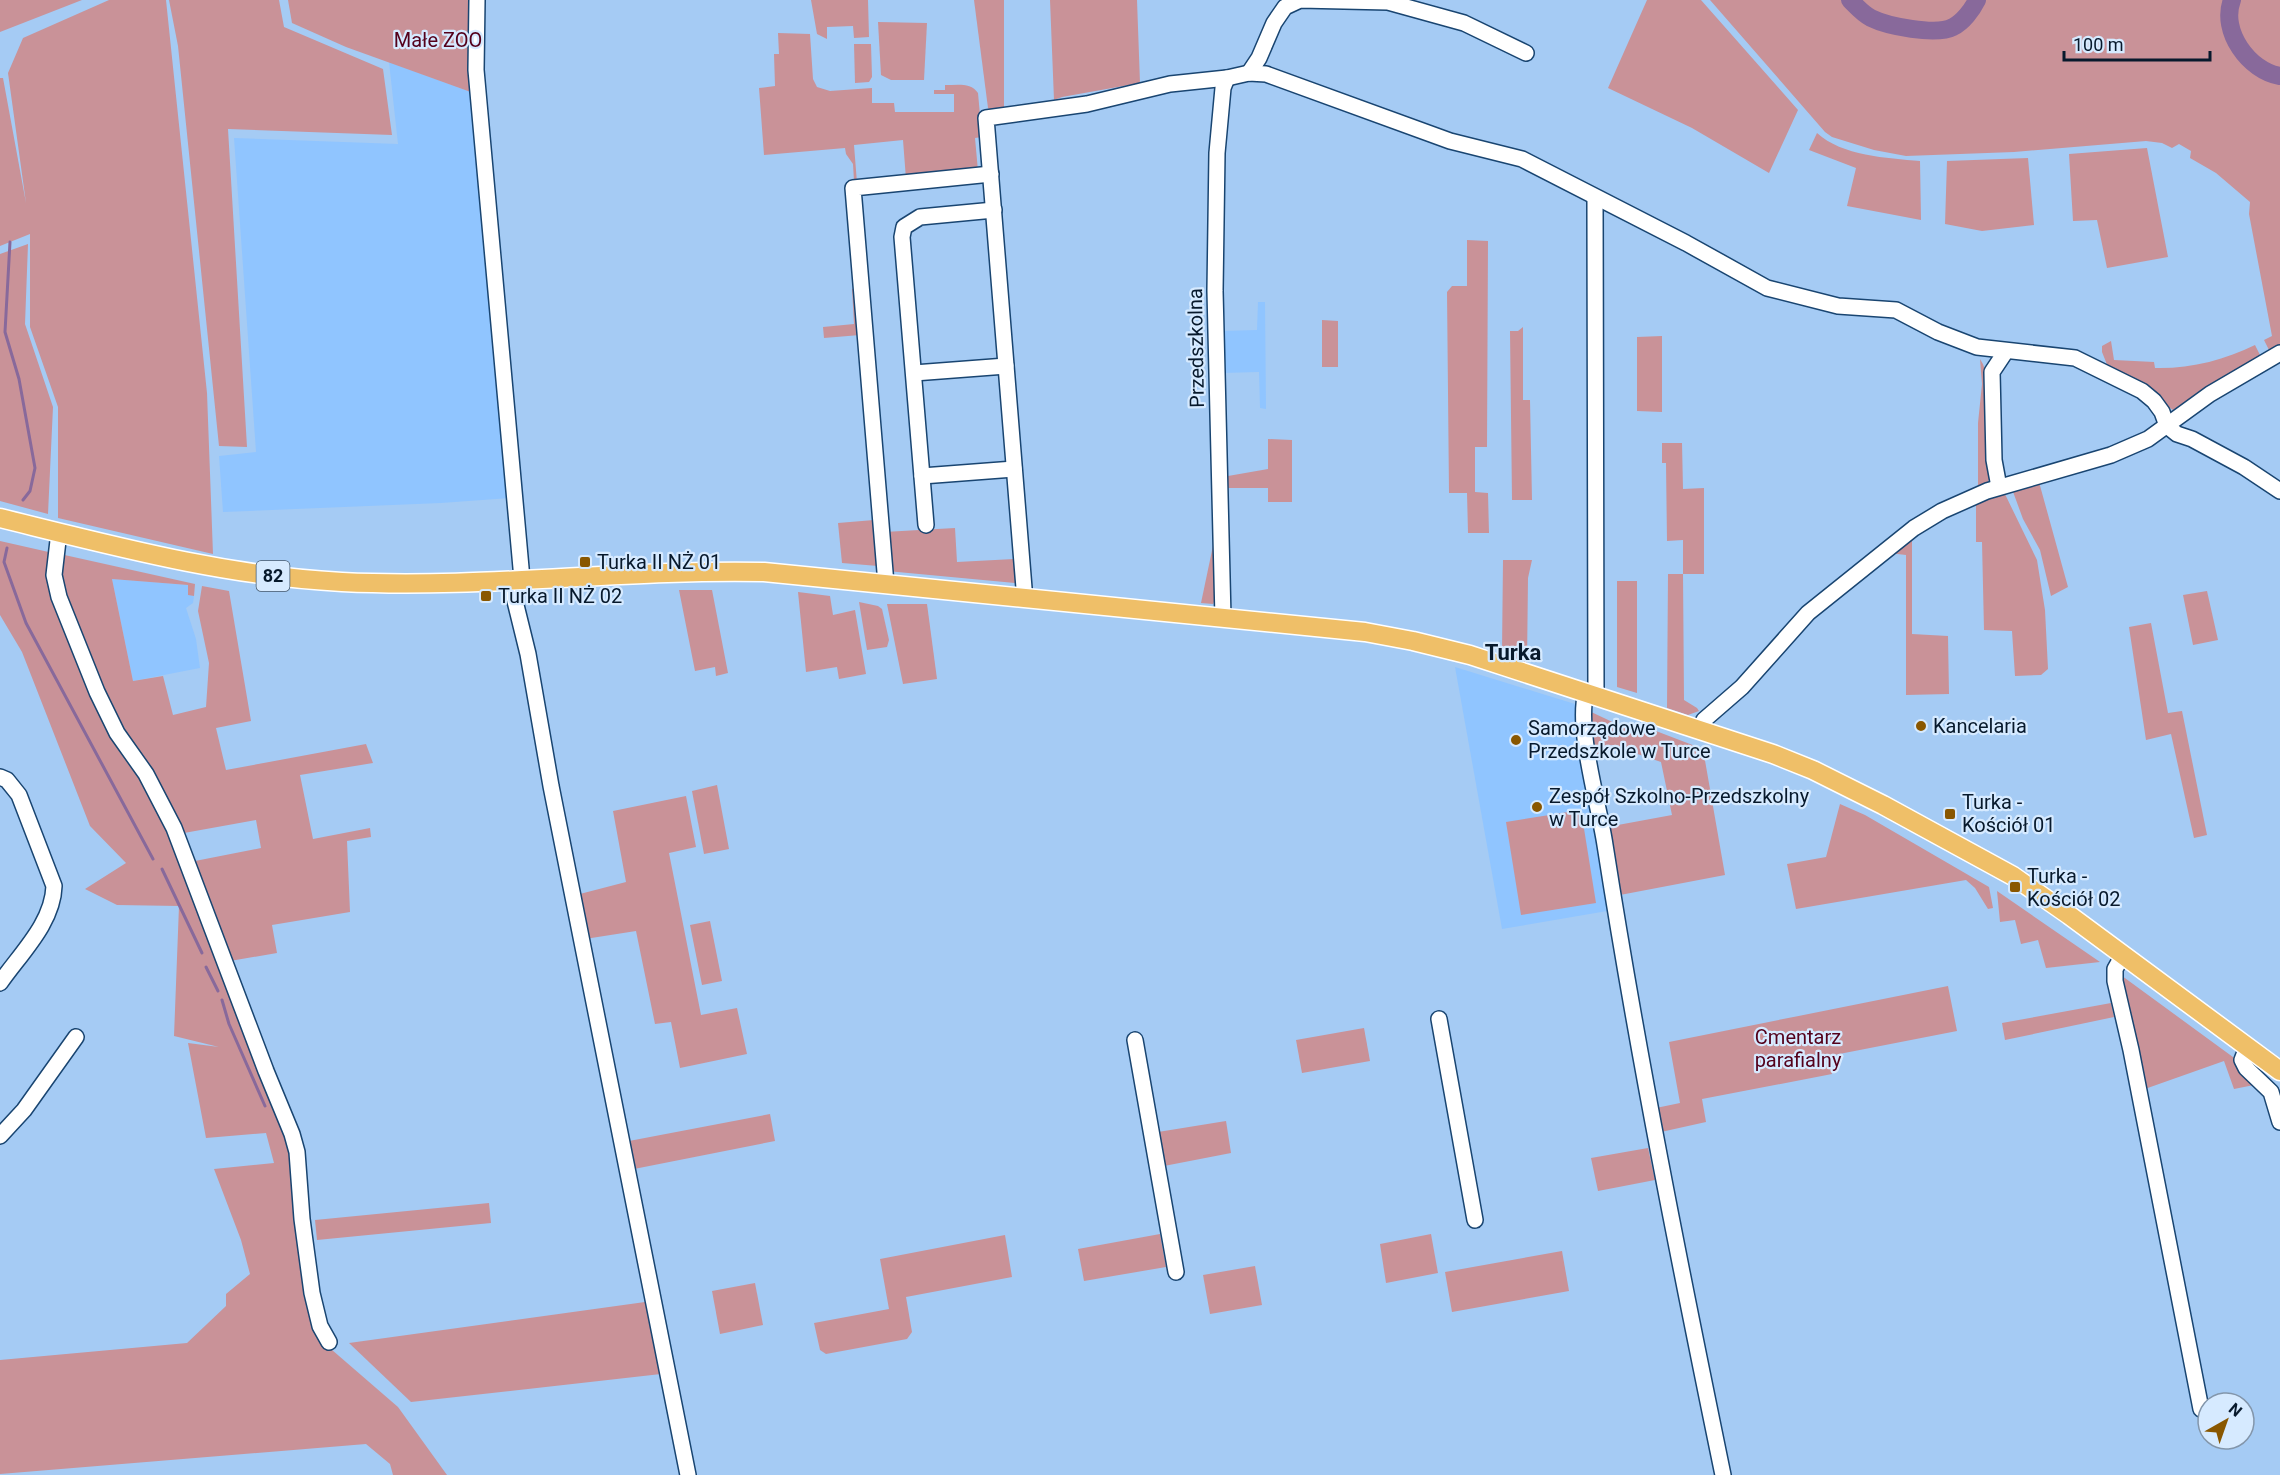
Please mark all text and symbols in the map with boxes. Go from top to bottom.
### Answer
scale bar [2064,24,2210,62]
park label: Małe ZOO [394,28,482,52]
text: 100 m [2073,34,2124,55]
street label: Przedszkolna [1183,288,1209,408]
place label: Turka II NŻ 01 [597,550,721,574]
marker: Turka II NŻ 01 [578,555,592,569]
road number: 82 [256,561,290,591]
place label: Turka II NŻ 02 [498,584,622,608]
marker: Turka II NŻ 02 [479,589,493,603]
district label: Turka [1485,640,1542,665]
place label: Kancelaria [1933,714,2027,738]
place label: Samorządowe Przedszkole w Turce [1528,716,1711,763]
marker: Kancelaria [1914,719,1928,733]
marker: Samorządowe Przedszkole w Turce [1509,733,1523,747]
place label: Zespół Szkolno-Przedszkolny w Turce [1549,784,1810,831]
place label: Turka - Kościół 01 [1962,790,2056,837]
marker: Zespół Szkolno-Przedszkolny w Turce [1530,800,1544,814]
marker: Turka - Kościół 01 [1943,807,1957,821]
place label: Turka - Kościół 02 [2027,864,2121,911]
marker: Turka - Kościół 02 [2008,880,2022,894]
park label: Cmentarz parafialny [1755,1025,1842,1072]
north arrow [2196,1391,2256,1451]
text: N [2225,1399,2246,1421]

